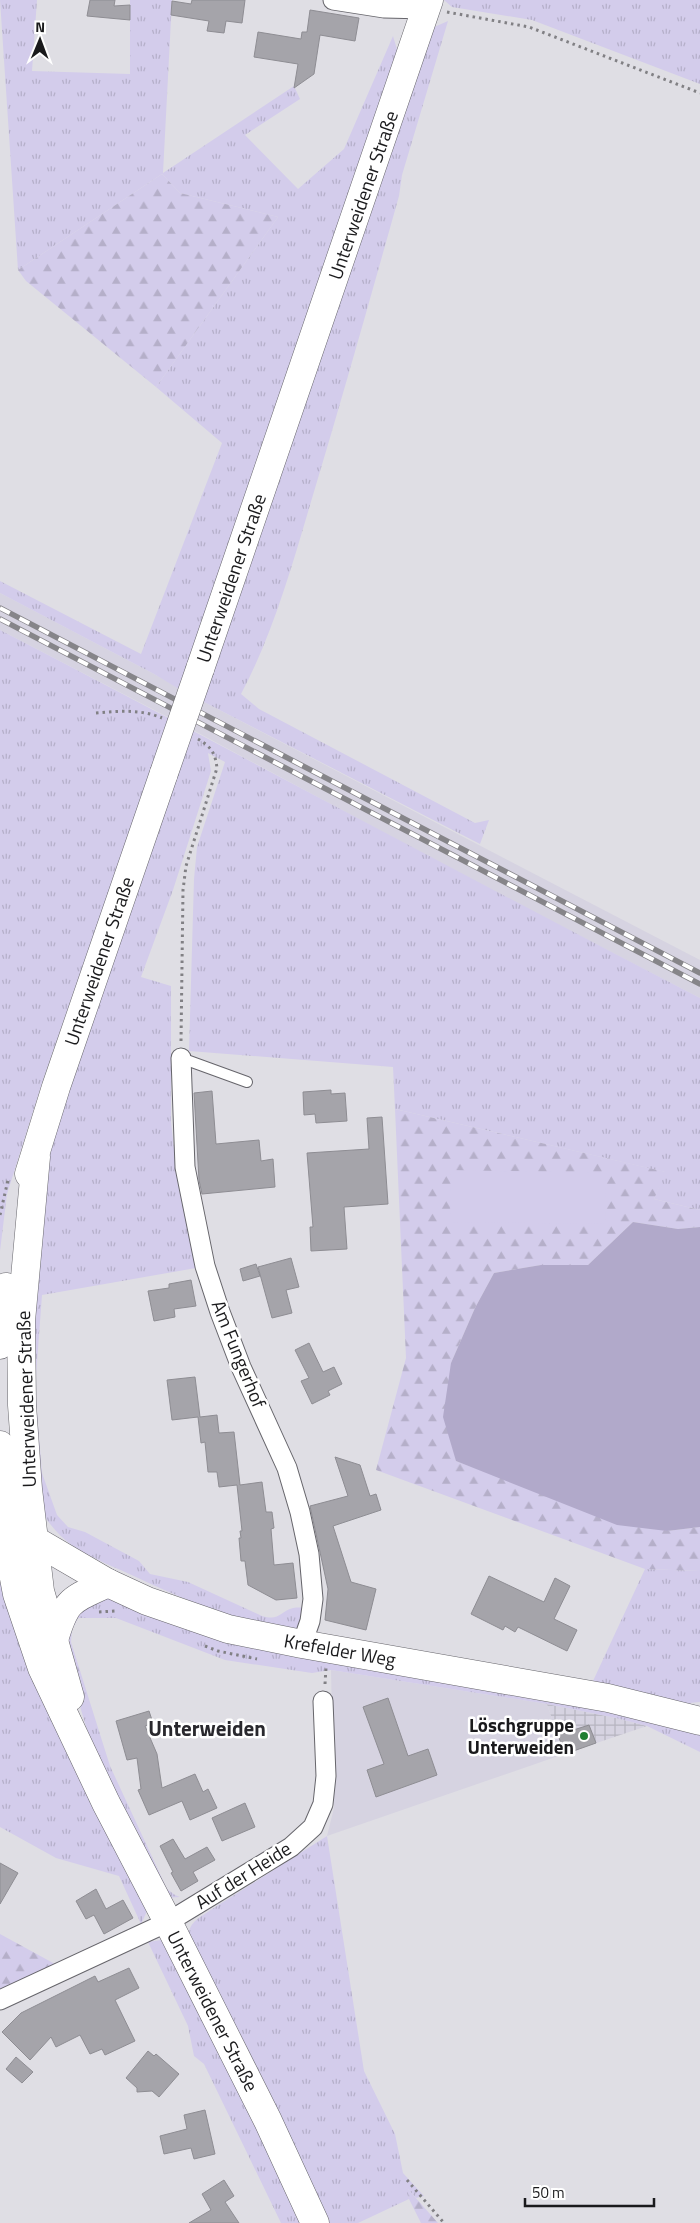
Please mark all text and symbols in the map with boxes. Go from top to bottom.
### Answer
north arrow [15,15,65,65]
text: N [35,16,45,37]
street label: Unterweidener Straße [320,106,405,283]
street label: Unterweidener Straße [188,489,273,666]
street label: Unterweidener Straße [56,872,141,1049]
street label: Am Fungerhof [205,1296,274,1413]
street label: Unterweidener Straße [8,1310,43,1488]
street label: Krefelder Weg [282,1625,398,1674]
place label: Löschgruppe Unterweiden [468,1710,574,1761]
district label: Unterweiden [148,1712,266,1744]
marker: Löschgruppe Unterweiden [578,1730,590,1742]
street label: Auf der Heide [189,1834,296,1916]
street label: Unterweidener Straße [160,1925,267,2096]
scale bar [525,2176,654,2208]
text: 50 m [532,2181,565,2204]

